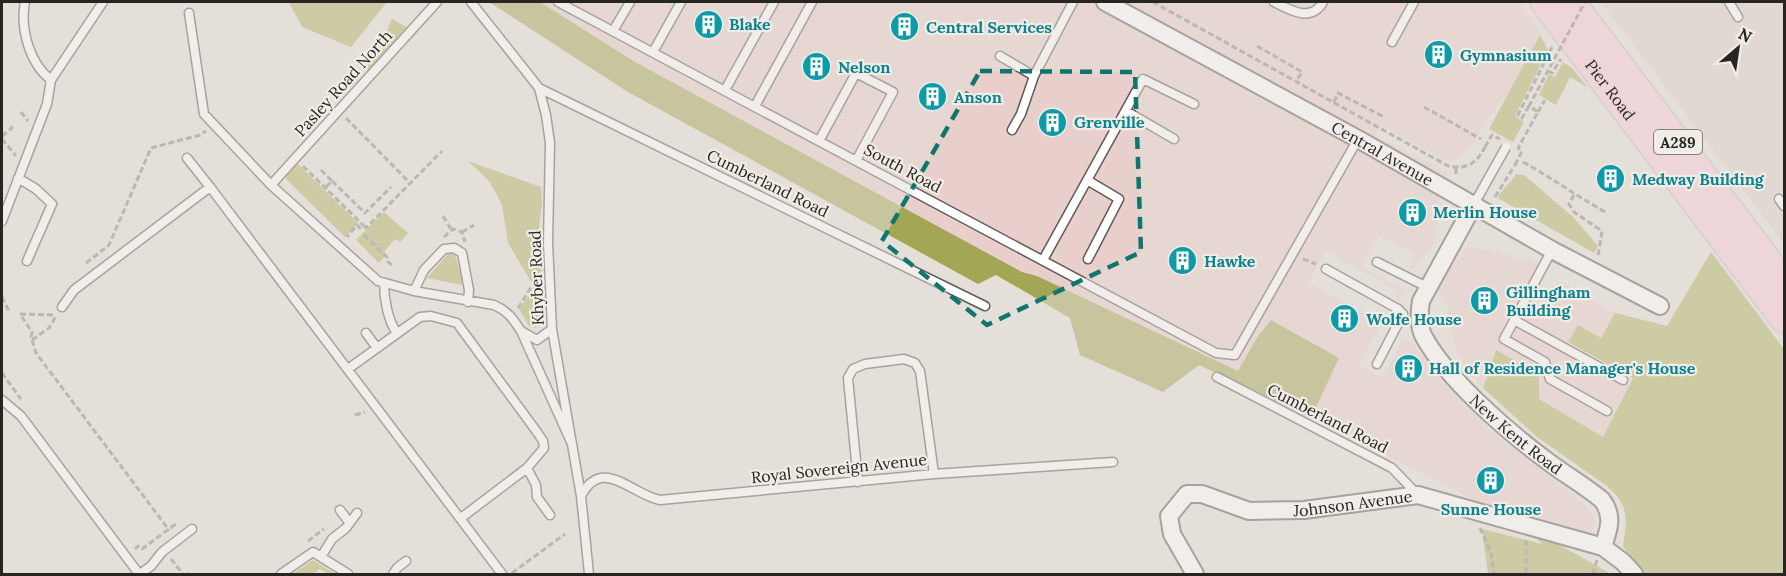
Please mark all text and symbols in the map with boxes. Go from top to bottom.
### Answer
building icon: Blake [692,8,724,40]
building icon: Central Services [889,11,921,43]
place label: Blake [729,14,771,34]
place label: Central Services [926,17,1052,37]
north arrow [1708,18,1768,78]
text: N [1735,23,1756,47]
street label: Pasley Road North [290,25,396,140]
building icon: Gymnasium [1423,39,1455,71]
place label: Gymnasium [1460,45,1552,65]
building icon: Nelson [801,51,833,83]
street label: Pier Road [1581,55,1640,124]
place label: Nelson [838,57,891,77]
building icon: Anson [917,81,949,113]
place label: Anson [954,87,1002,107]
building icon: Grenville [1037,106,1069,138]
place label: Grenville [1074,112,1145,132]
street label: Central Avenue [1328,117,1437,190]
road number: A289 [1654,130,1702,154]
street label: South Road [861,139,946,197]
street label: Cumberland Road [704,145,833,221]
building icon: Medway Building [1595,163,1627,195]
place label: Medway Building [1632,169,1765,189]
building icon: Merlin House [1396,196,1428,228]
place label: Merlin House [1433,202,1537,222]
street label: Khyber Road [524,230,548,326]
building icon: Hawke [1167,245,1199,277]
place label: Hawke [1204,251,1256,271]
place label: Gillingham Building [1506,282,1591,320]
building icon: Gillingham Building [1469,285,1501,317]
building icon: Wolfe House [1329,303,1361,335]
place label: Wolfe House [1366,309,1462,329]
building icon: Hall of Residence Manager's House [1392,352,1424,384]
place label: Hall of Residence Manager's House [1429,358,1696,378]
street label: Cumberland Road [1264,379,1392,457]
street label: New Kent Road [1466,390,1566,479]
street label: Royal Sovereign Avenue [750,449,928,487]
building icon: Sunne House [1475,465,1507,497]
street label: Johnson Avenue [1292,486,1414,520]
place label: Sunne House [1441,499,1542,519]

